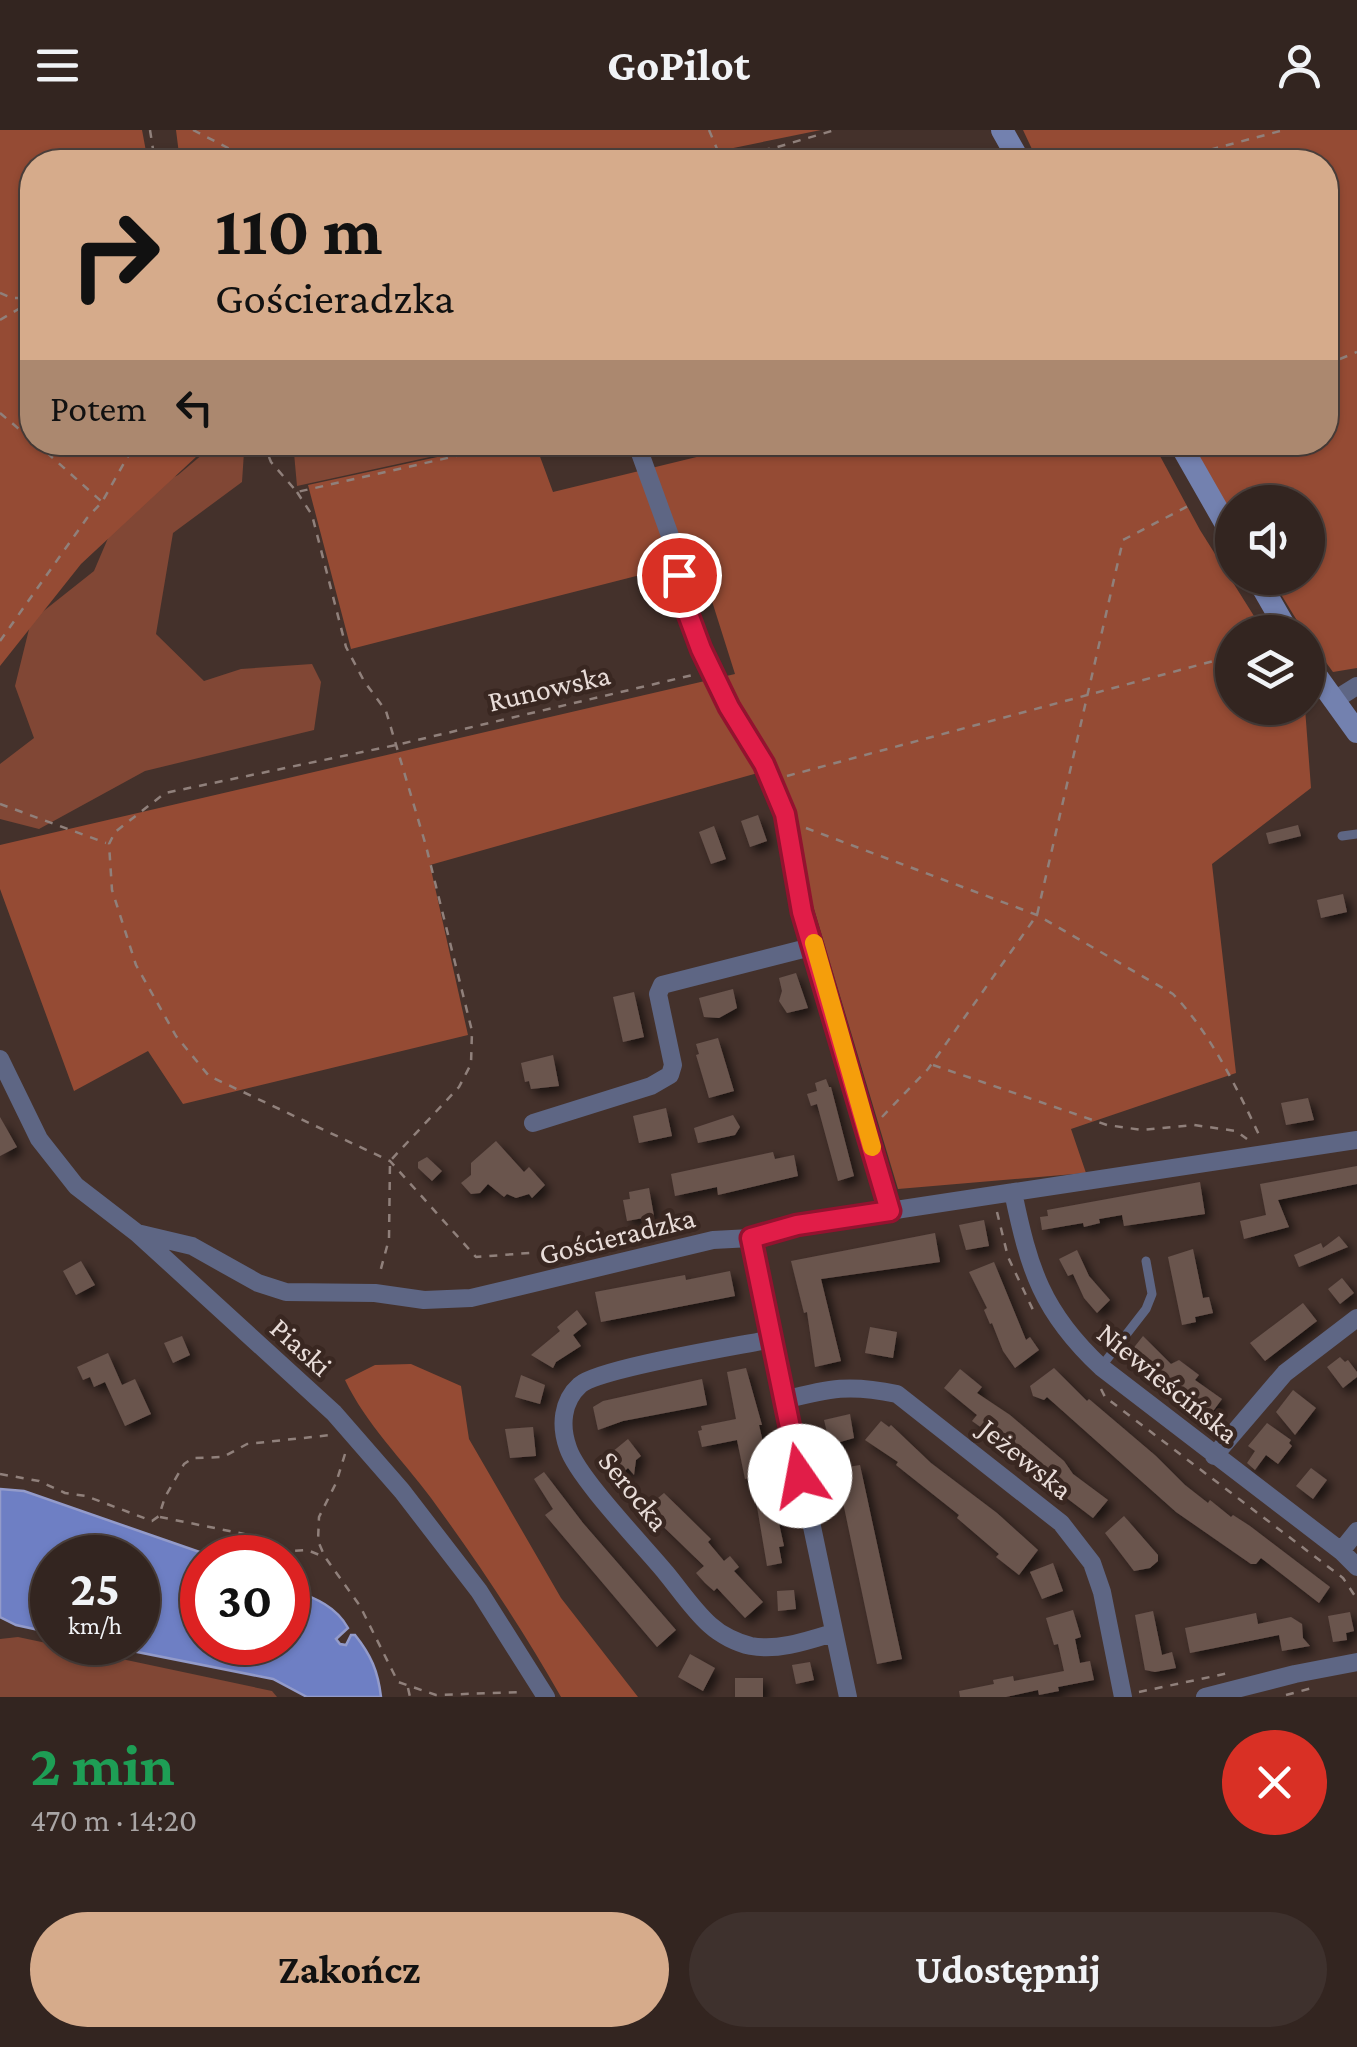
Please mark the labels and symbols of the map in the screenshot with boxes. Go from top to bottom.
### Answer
pin [637,533,722,618]
street label: Runowska [484,657,614,718]
street label: Gościeradzka [535,1200,698,1271]
street label: Piaski [264,1311,339,1383]
street label: Niewieścińska [1091,1316,1246,1450]
street label: Jeżewska [971,1409,1079,1506]
position arrow [748,1424,852,1528]
street label: Serocka [592,1444,676,1537]
speed limit sign: 30 [180,1535,310,1665]

